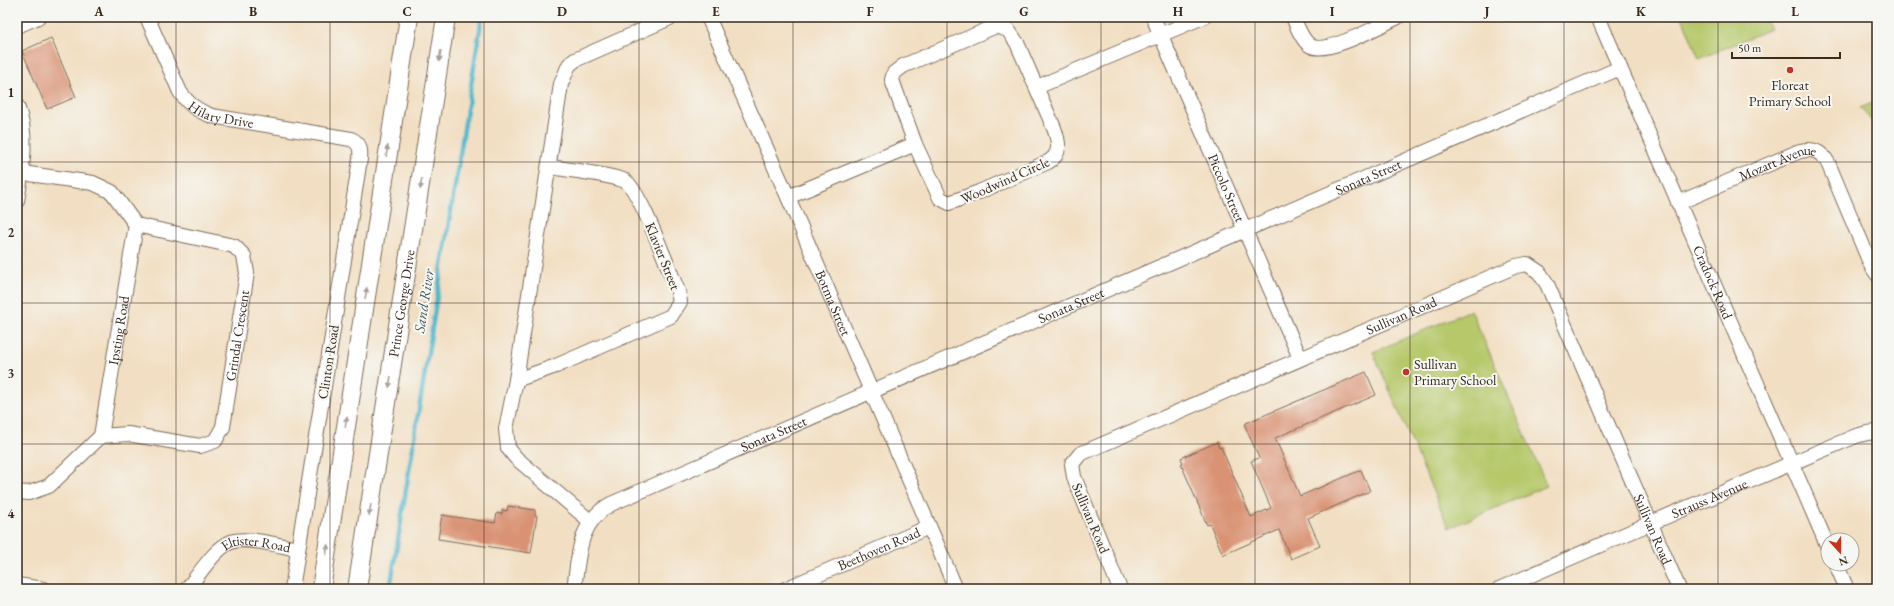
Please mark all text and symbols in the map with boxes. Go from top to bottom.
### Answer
text: A [93,3,104,20]
text: B [249,3,257,20]
text: C [402,3,412,20]
text: D [557,3,567,20]
text: E [712,3,720,20]
text: F [866,3,874,20]
text: G [1019,3,1029,20]
text: H [1173,3,1184,20]
text: I [1330,3,1335,20]
text: J [1483,3,1490,20]
text: K [1636,3,1647,20]
text: L [1791,3,1799,20]
scale bar [1732,34,1840,60]
text: 50 m [1738,40,1762,56]
one-way arrow [437,49,443,62]
marker: Floreat Primary School [1785,65,1795,75]
place label: Floreat Primary School [1749,76,1832,110]
text: 1 [8,84,15,101]
street label: Hilary Drive [185,97,255,132]
street label: Mozart Avenue [1736,141,1819,185]
one-way arrow [385,145,391,157]
street label: Piccolo Street [1204,151,1250,225]
street label: Woodwind Circle [958,152,1053,208]
street label: Sonata Street [1333,154,1405,199]
one-way arrow [418,178,424,190]
street label: Klavier Street [641,219,685,293]
text: 2 [8,224,15,241]
street label: Cradock Road [1689,242,1737,323]
street label: Prince George Drive [384,248,419,358]
water label: Sand River [409,266,438,335]
street label: Botma Street [811,267,856,339]
street label: Sonata Street [1035,283,1107,327]
one-way arrow [363,287,369,299]
street label: Grindal Crescent [221,288,253,382]
street label: Sullivan Road [1363,292,1440,339]
street label: Ipsting Road [104,294,133,366]
street label: Clinton Road [313,323,343,400]
place label: Sullivan Primary School [1414,355,1497,389]
text: 3 [8,365,15,382]
marker: Sullivan Primary School [1401,367,1411,377]
one-way arrow [387,376,393,388]
street label: Sonata Street [738,411,810,456]
one-way arrow [343,416,349,428]
street label: Strauss Avenue [1669,474,1750,522]
street label: Sullivan Road [1068,480,1114,557]
street label: Sullivan Road [1630,491,1677,568]
one-way arrow [366,504,372,516]
text: 4 [8,505,15,522]
street label: Beethoven Road [835,523,924,574]
street label: Eltister Road [217,531,293,557]
north arrow [1820,532,1860,572]
one-way arrow [324,544,330,557]
text: N [1837,553,1850,570]

